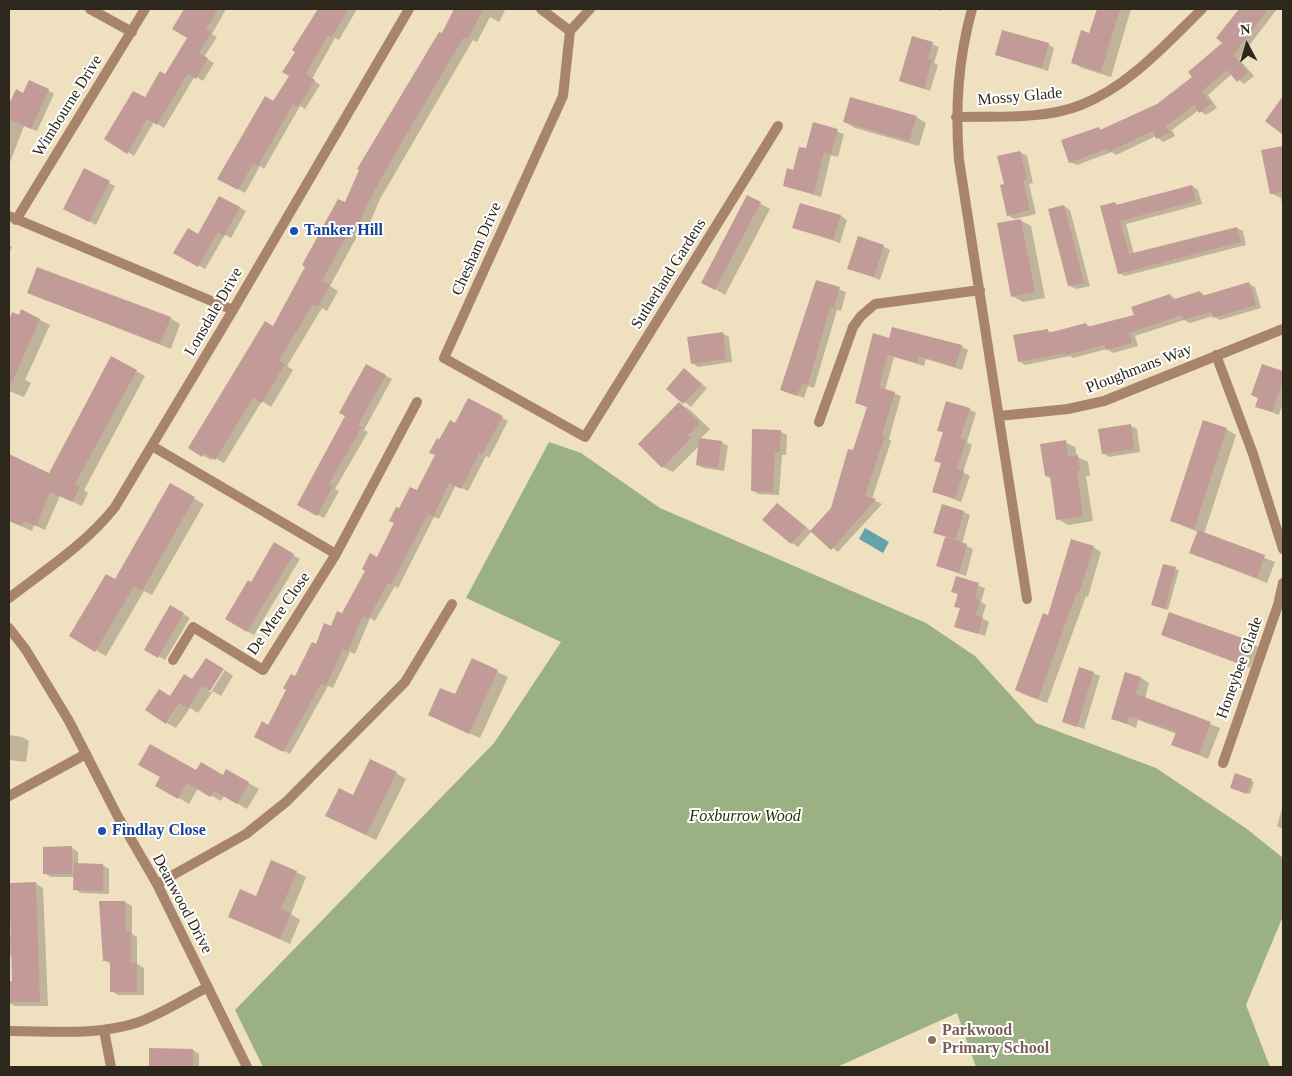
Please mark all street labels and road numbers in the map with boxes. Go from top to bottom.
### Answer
street label: Wimbourne Drive [29,52,107,160]
street label: Mossy Glade [977,84,1063,110]
street label: Chesham Drive [448,199,506,299]
street label: Sutherland Gardens [627,215,711,333]
street label: Lonsdale Drive [181,264,247,360]
street label: Ploughmans Way [1083,340,1195,398]
street label: De Mere Close [243,569,315,659]
street label: Honeybee Glade [1213,614,1267,722]
street label: Deanwood Drive [148,851,216,957]

